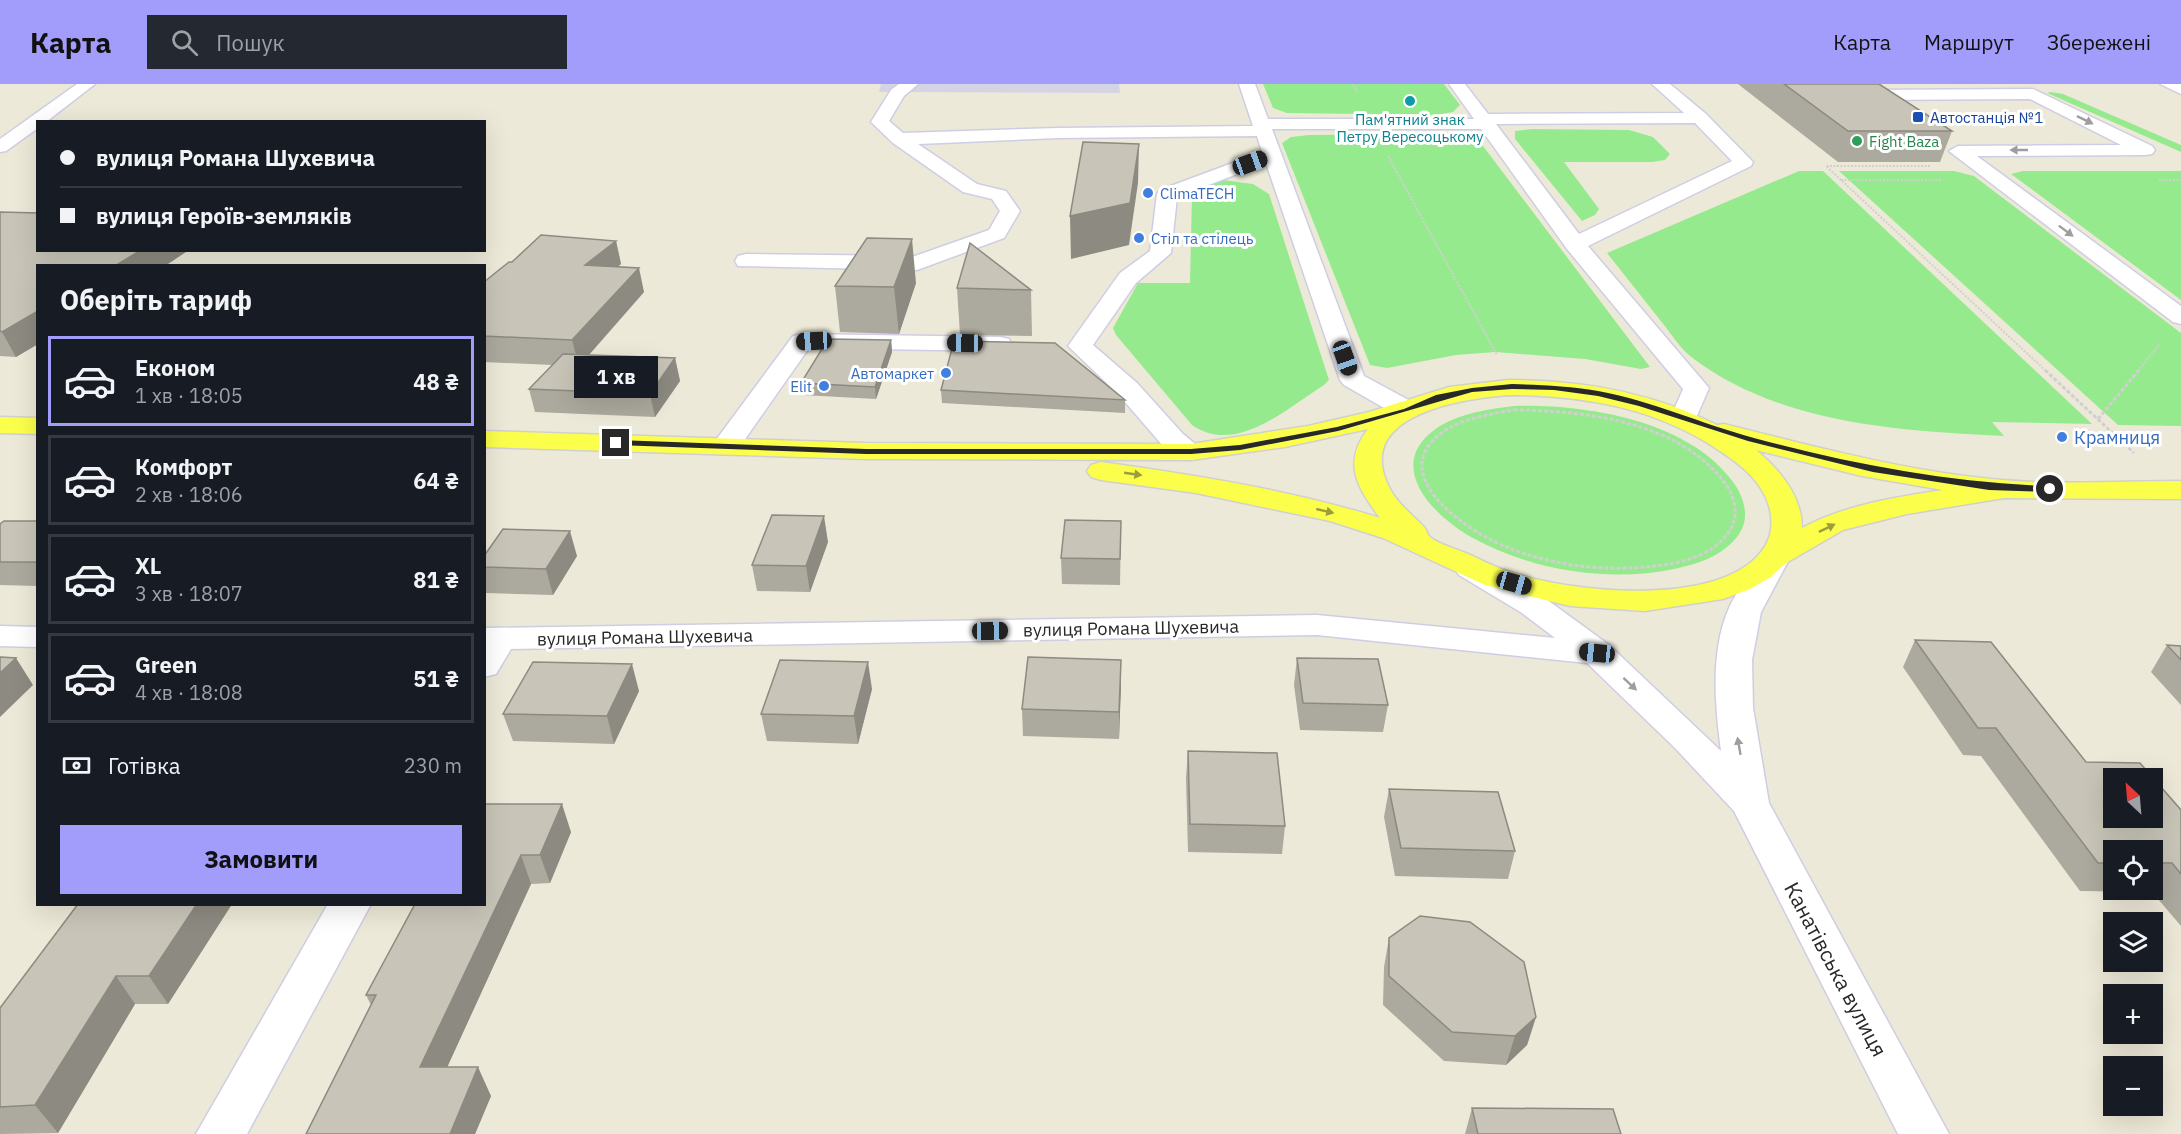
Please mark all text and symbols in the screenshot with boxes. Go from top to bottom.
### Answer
search box [147,15,567,69]
text: Карта [30,24,111,61]
icon: search [168,26,201,59]
text: Пошук [216,28,285,57]
text: Карта [1833,28,1891,56]
text: Маршрут [1924,28,2014,56]
text: Збережені [2047,28,2151,56]
marker: Пам'ятний знак Петру Вересоцькому [1403,94,1417,108]
place label: Автостанція №1 [1930,108,2043,127]
place label: Пам'ятний знак Петру Вересоцькому [1336,110,1484,146]
marker: Автостанція №1 [1911,110,1925,124]
one-way arrow [2077,116,2094,125]
place label: Fight Baza [1869,132,1939,151]
marker: Fight Baza [1850,134,1864,148]
text: вулиця Романа Шухевича [96,143,375,172]
one-way arrow [2009,146,2028,155]
car [1230,148,1270,178]
place label: ClimaTECH [1160,184,1234,203]
marker: ClimaTECH [1141,186,1155,200]
text: вулиця Героїв-земляків [96,201,352,230]
one-way arrow [2058,225,2074,237]
place label: Стіл та стілець [1151,229,1254,248]
marker: Стіл та стілець [1132,231,1146,245]
text: Оберіть тариф [60,282,252,317]
car [796,331,832,351]
car [947,334,983,352]
car [1330,338,1360,378]
text: Економ [135,353,215,382]
icon: car [63,354,117,408]
callout: 1 хв [574,356,658,398]
text: 1 хв [596,363,636,390]
place label: Автомаркет [851,364,934,383]
marker: Автомаркет [939,366,953,380]
text: 48 ₴ [413,367,459,396]
place label: Elit [790,377,812,396]
marker: Elit [817,379,831,393]
text: 1 хв · 18:05 [135,382,243,409]
place label: Крамниця [2074,426,2160,449]
route end [602,429,629,456]
marker: Крамниця [2055,430,2069,444]
text: Комфорт [135,452,232,481]
icon: car [63,453,117,507]
text: 64 ₴ [413,466,459,495]
one-way arrow [1124,470,1143,479]
route start [2036,475,2063,502]
text: 2 хв · 18:06 [135,481,243,508]
one-way arrow [1316,507,1335,516]
one-way arrow [1818,523,1835,532]
text: XL [135,551,161,580]
icon: car [63,552,117,606]
text: 81 ₴ [413,565,459,594]
car [1494,569,1534,597]
text: 3 хв · 18:07 [135,580,243,607]
street label: вулиця Романа Шухевича [1023,615,1240,641]
car [972,622,1008,640]
street label: вулиця Романа Шухевича [537,624,754,650]
car [1578,642,1616,664]
text: Green [135,650,197,679]
icon: car [63,651,117,705]
text: 51 ₴ [413,664,459,693]
one-way arrow [1622,677,1637,691]
text: 4 хв · 18:08 [135,679,243,706]
one-way arrow [1734,736,1743,755]
icon: cash [60,749,93,782]
text: Готівка [108,751,181,780]
text: 230 m [404,752,462,779]
north arrow [2103,768,2163,828]
map controls [2103,768,2163,1116]
button: Замовити [60,825,462,894]
button: locate [2103,840,2163,900]
street label: Канатівська вулиця [1778,877,1894,1061]
button: layers [2103,912,2163,972]
button: + [2103,984,2163,1044]
button: − [2103,1056,2163,1116]

